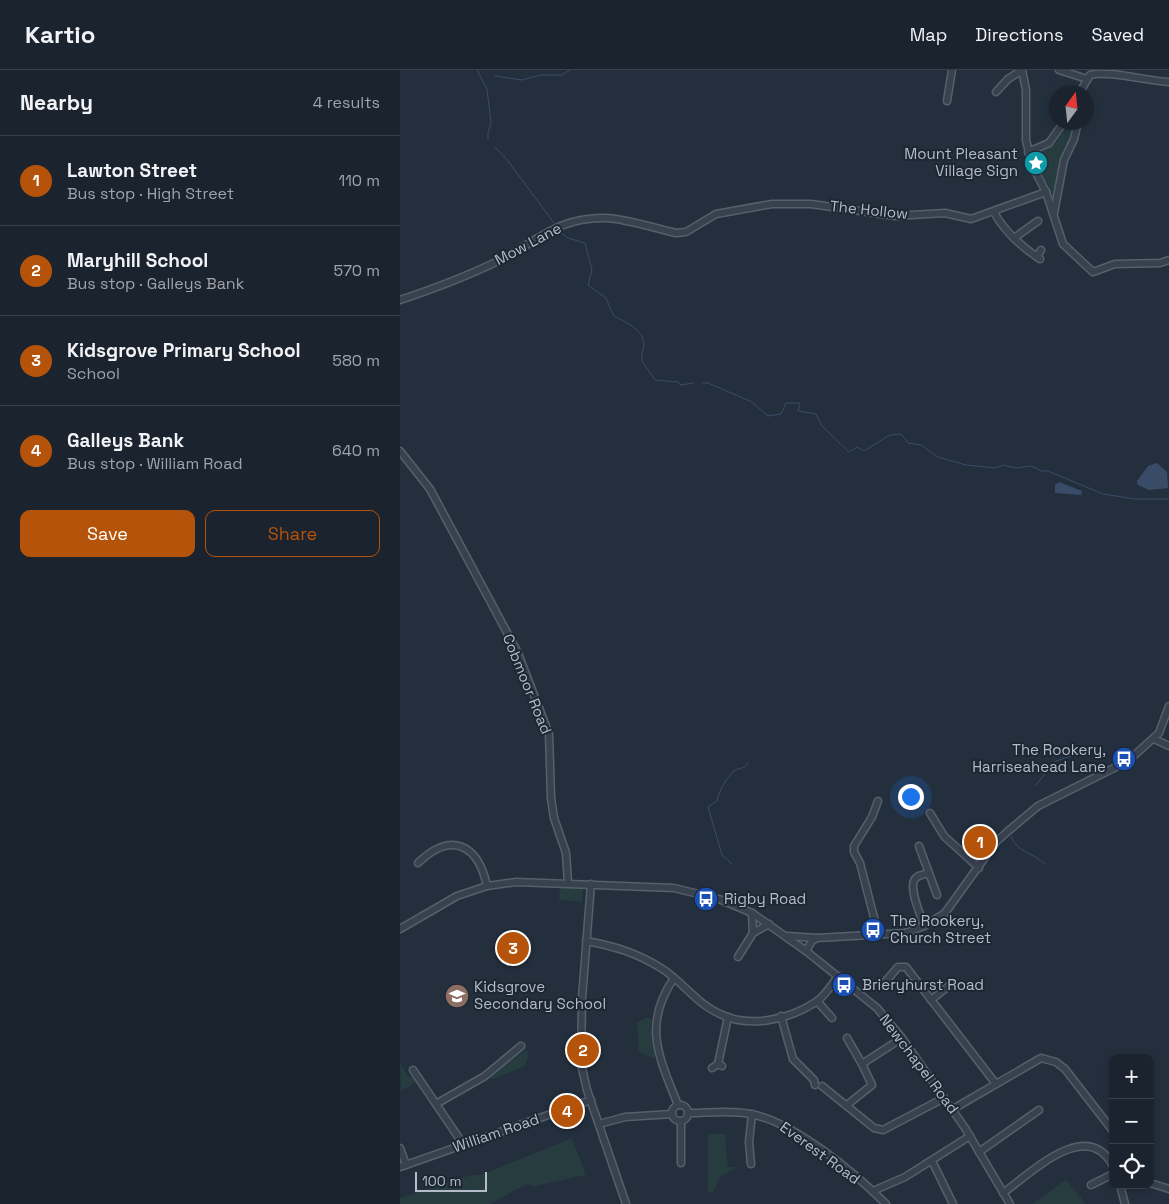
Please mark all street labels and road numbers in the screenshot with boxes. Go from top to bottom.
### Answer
street label: The Hollow [829,196,909,223]
street label: Mow Lane [491,218,564,269]
street label: Cobmoor Road [499,631,556,737]
street label: Newchapel Road [876,1010,963,1117]
street label: William Road [450,1109,541,1156]
street label: Everest Road [776,1117,864,1188]

